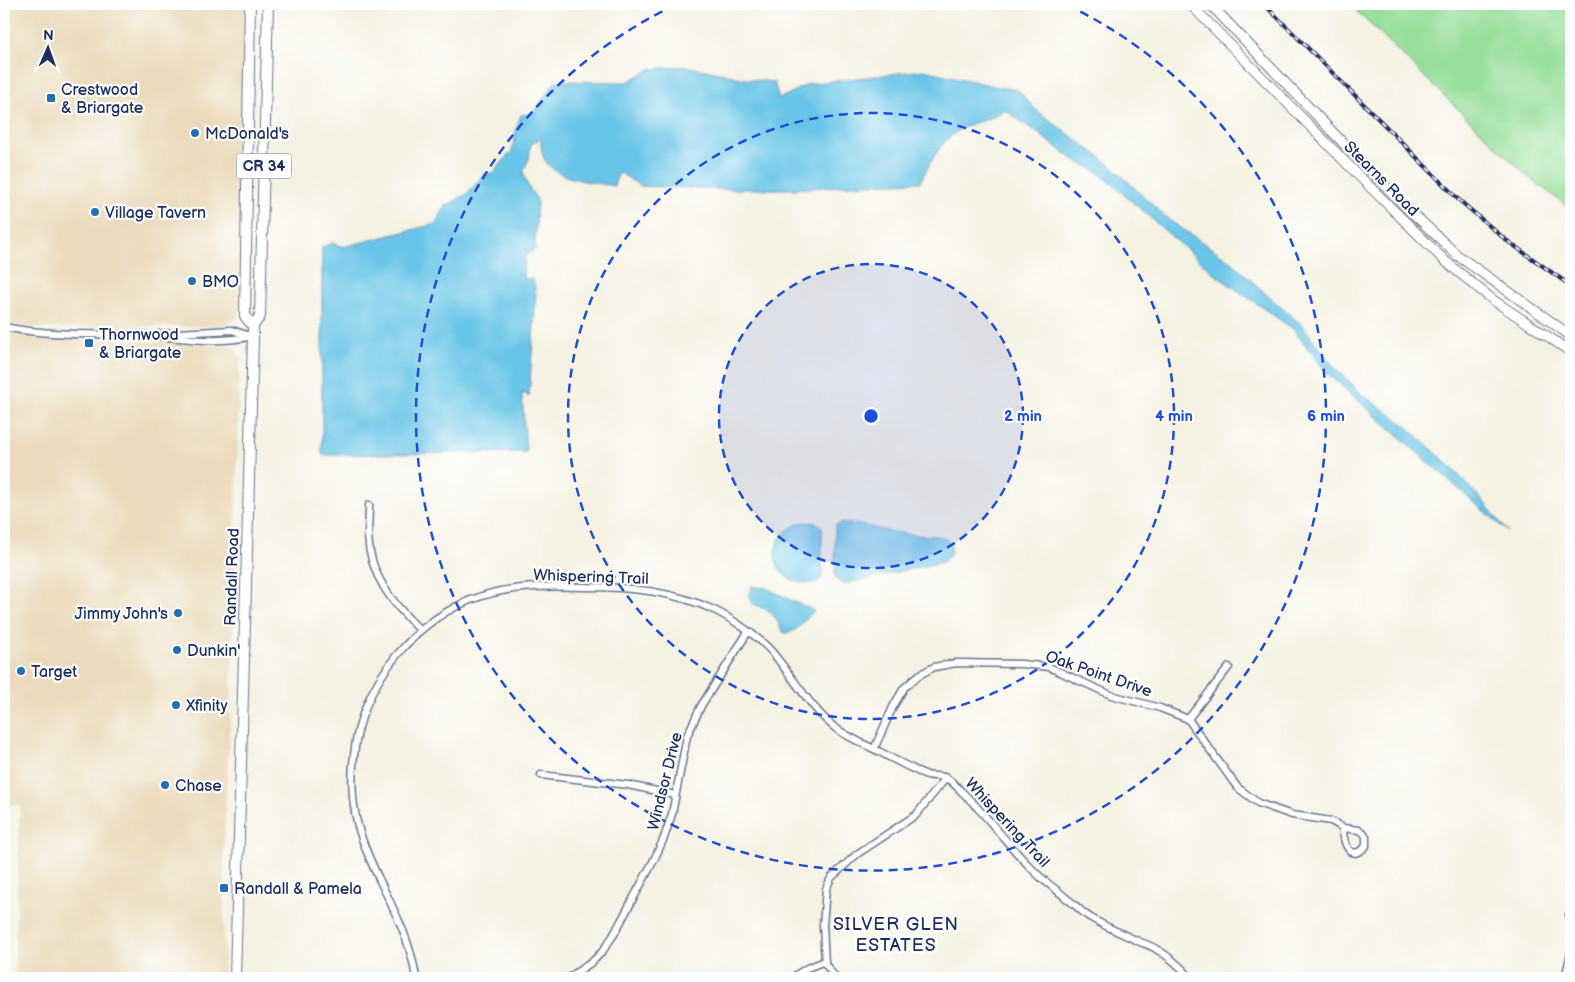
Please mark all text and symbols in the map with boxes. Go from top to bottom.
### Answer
north arrow [22,22,72,72]
text: N [43,27,54,44]
place label: Crestwood & Briargate [61,81,144,118]
marker: Crestwood & Briargate [45,92,57,104]
place label: McDonald's [205,125,289,144]
marker: McDonald's [189,127,201,139]
street label: Stearns Road [1339,138,1422,221]
road number: CR 34 [236,154,292,178]
place label: Village Tavern [105,204,206,223]
marker: Village Tavern [89,206,101,218]
place label: BMO [202,273,239,292]
marker: BMO [186,275,198,287]
place label: Thornwood & Briargate [99,326,182,363]
marker: Thornwood & Briargate [83,337,95,349]
centre of rings [862,407,880,425]
text: 2 min [1004,407,1042,426]
text: 4 min [1155,407,1193,426]
text: 6 min [1307,407,1345,426]
street label: Randall Road [221,528,244,626]
street label: Whispering Trail [533,566,649,589]
place label: Jimmy John's [74,605,168,624]
marker: Jimmy John's [172,607,184,619]
place label: Dunkin' [187,642,240,661]
marker: Dunkin' [171,644,183,656]
street label: Oak Point Drive [1043,647,1155,702]
place label: Target [31,663,77,682]
marker: Target [15,665,27,677]
place label: Xfinity [185,697,229,716]
marker: Xfinity [170,699,182,711]
street label: Windsor Drive [644,730,687,832]
street label: Whispering Trail [961,774,1053,872]
place label: Chase [175,777,222,796]
marker: Chase [159,779,171,791]
place label: Randall & Pamela [234,880,362,899]
marker: Randall & Pamela [218,882,230,894]
district label: SILVER GLEN ESTATES [833,914,959,956]

